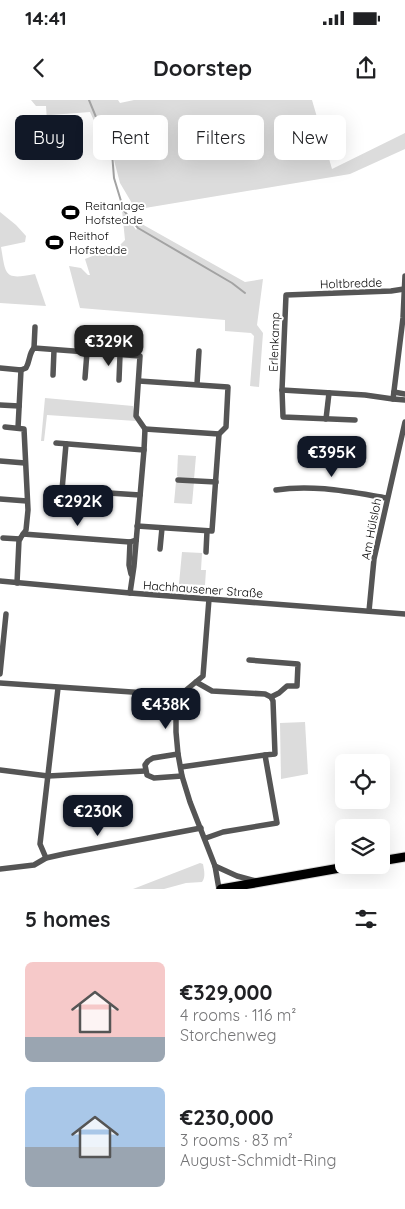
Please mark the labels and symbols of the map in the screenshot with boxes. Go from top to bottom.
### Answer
place label: Reitanlage Hofstedde [85,198,145,227]
sports icon: Reitanlage Hofstedde [61,202,81,222]
place label: Reithof Hofstedde [69,228,127,257]
sports icon: Reithof Hofstedde [45,232,65,252]
street label: Holtbredde [320,274,383,292]
street label: Erlenkamp [265,312,283,372]
pin: €329K [74,324,144,367]
pin: €395K [297,436,367,478]
pin: €292K [43,484,113,527]
street label: Am Hülsloh [358,497,384,561]
street label: Hachhausener Straße [142,577,264,601]
pin: €438K [131,688,201,730]
pin: €230K [63,794,133,837]

